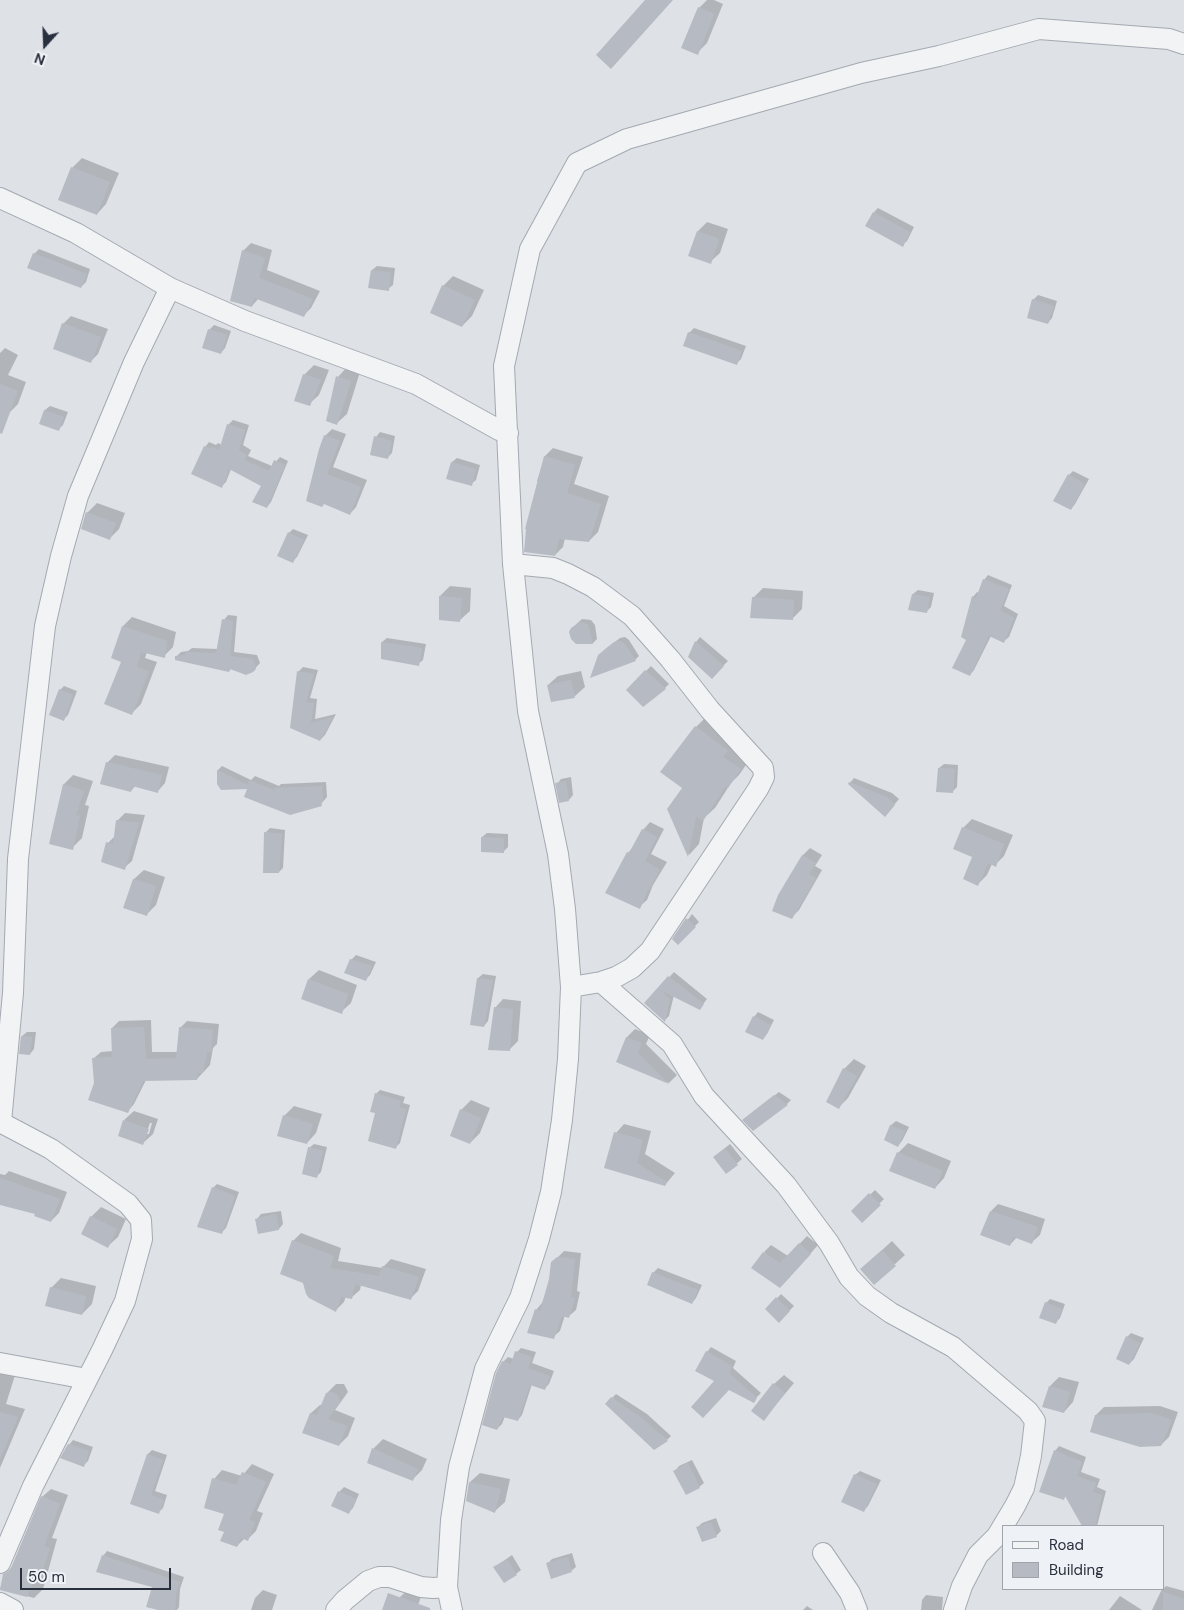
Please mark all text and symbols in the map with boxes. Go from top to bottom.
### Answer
north arrow [20,20,70,70]
text: N [32,49,48,69]
legend [1002,1525,1164,1590]
text: Road [1049,1535,1084,1555]
scale bar [22,1558,174,1590]
text: Building [1049,1560,1104,1580]
text: 50 m [28,1567,65,1587]

